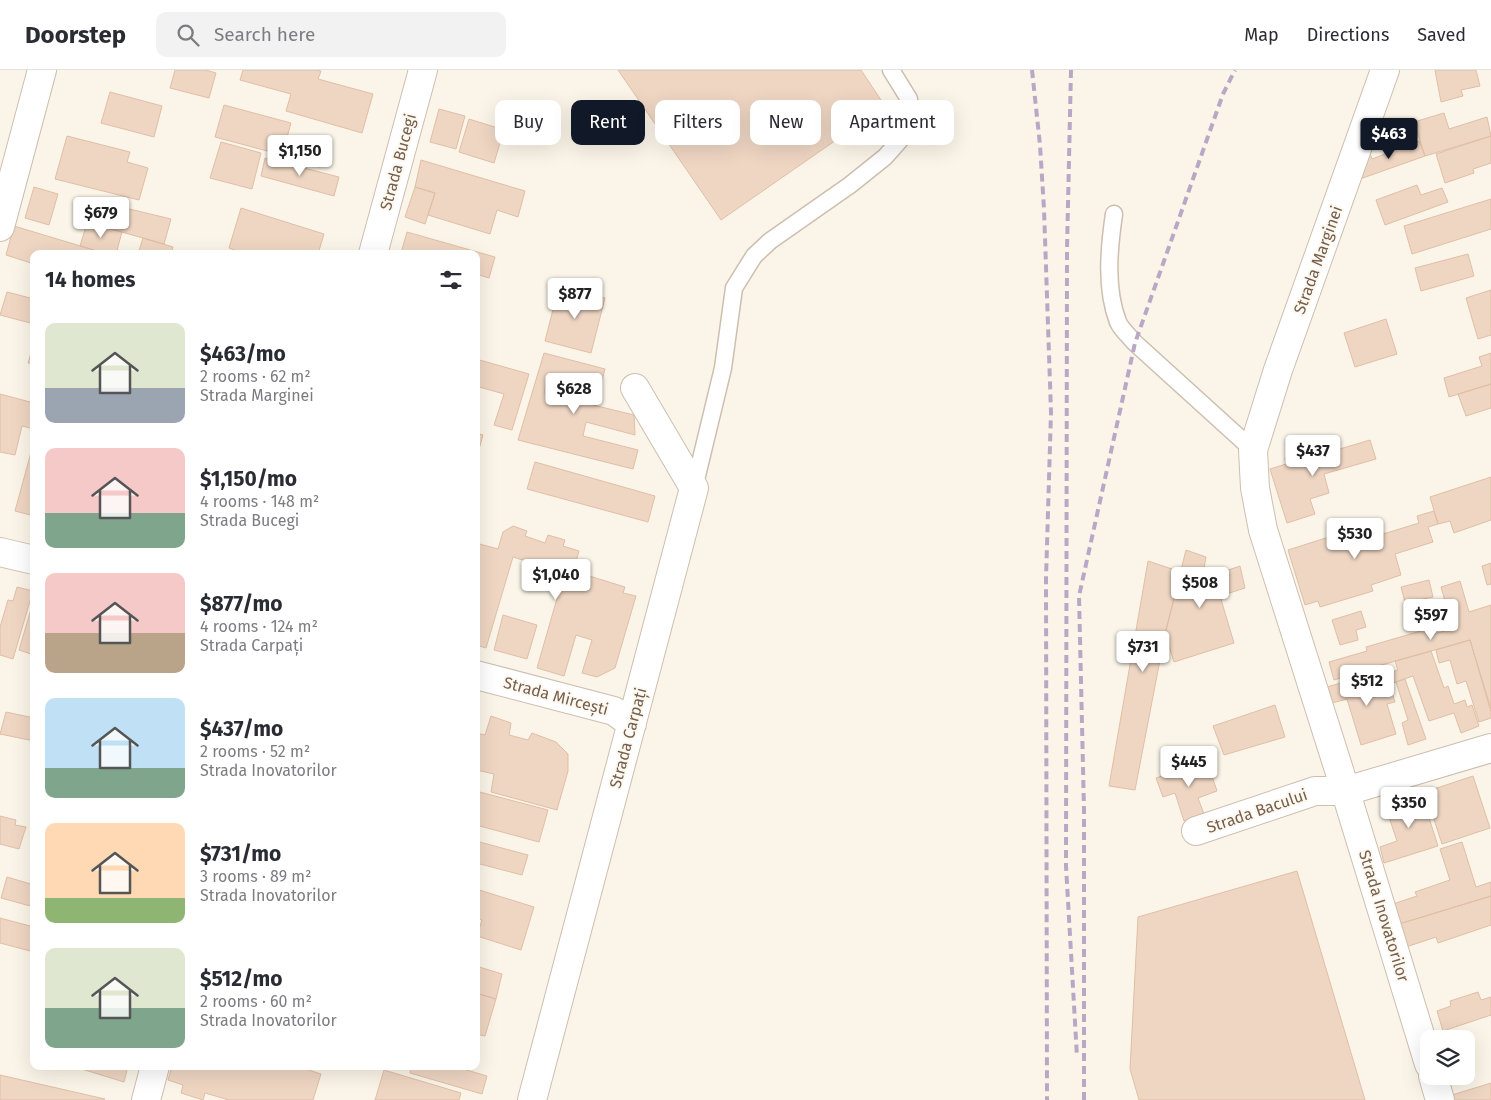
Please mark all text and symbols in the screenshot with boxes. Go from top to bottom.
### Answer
search box [156,12,506,57]
text: Doorstep [25,21,126,49]
icon: search [174,21,202,49]
text: Search here [214,23,315,46]
text: Map [1244,24,1279,46]
text: Directions [1307,24,1389,46]
text: Saved [1417,24,1466,46]
chip: Buy [495,100,561,145]
chip: Rent [571,100,645,145]
chip: Filters [655,100,740,145]
chip: New [750,100,821,145]
chip: Apartment [831,100,954,145]
street label: Strada Bucegi [376,112,420,212]
pin: $463 [1359,118,1419,160]
text: $463 [1371,124,1407,143]
pin: $1,150 [259,134,341,177]
text: $1,150 [278,141,322,160]
pin: $679 [71,196,131,239]
text: $679 [84,203,118,222]
street label: Strada Marginei [1290,203,1346,317]
icon: filters [437,266,465,294]
text: 14 homes [45,267,135,293]
pin: $877 [545,278,605,320]
text: $877 [559,284,591,303]
text: $463/mo [200,341,286,367]
icon: home [85,343,145,403]
text: 2 rooms · 62 m² [200,367,311,386]
pin: $628 [544,372,604,415]
text: $628 [556,379,592,398]
text: Strada Marginei [200,386,314,405]
pin: $437 [1283,434,1343,477]
text: $437 [1296,441,1330,460]
text: $1,150/mo [200,466,297,492]
icon: home [85,468,145,528]
text: 4 rooms · 148 m² [200,492,319,511]
text: Strada Bucegi [200,511,299,530]
pin: $530 [1325,518,1385,560]
text: $530 [1338,524,1372,543]
pin: $1,040 [515,558,597,601]
text: $1,040 [532,565,580,584]
pin: $508 [1170,566,1230,609]
text: $508 [1182,573,1218,592]
text: $877/mo [200,591,283,617]
icon: home [85,593,145,653]
pin: $597 [1401,598,1461,641]
text: $597 [1414,605,1448,624]
text: 4 rooms · 124 m² [200,617,318,636]
pin: $731 [1113,630,1173,673]
text: Strada Carpați [200,636,303,655]
text: $731 [1127,637,1159,656]
pin: $512 [1337,664,1397,707]
text: $512 [1351,671,1383,690]
street label: Strada Mircești [501,673,611,720]
street label: Strada Carpați [605,686,652,791]
text: $437/mo [200,716,283,742]
icon: home [85,718,145,778]
text: 2 rooms · 52 m² [200,742,310,761]
pin: $445 [1159,746,1219,788]
text: $445 [1171,752,1207,771]
text: Strada Inovatorilor [200,761,337,780]
street label: Strada Bacului [1204,785,1310,837]
pin: $350 [1379,786,1439,829]
text: $350 [1391,793,1427,812]
text: $731/mo [200,841,281,867]
icon: home [85,843,145,903]
street label: Strada Inovatorilor [1355,848,1413,985]
text: 3 rooms · 89 m² [200,867,311,886]
text: Strada Inovatorilor [200,886,337,905]
text: $512/mo [200,966,283,992]
icon: home [85,968,145,1028]
text: 2 rooms · 60 m² [200,992,312,1011]
text: Strada Inovatorilor [200,1011,337,1030]
map controls [1420,1030,1475,1085]
button: layers [1420,1030,1475,1085]

